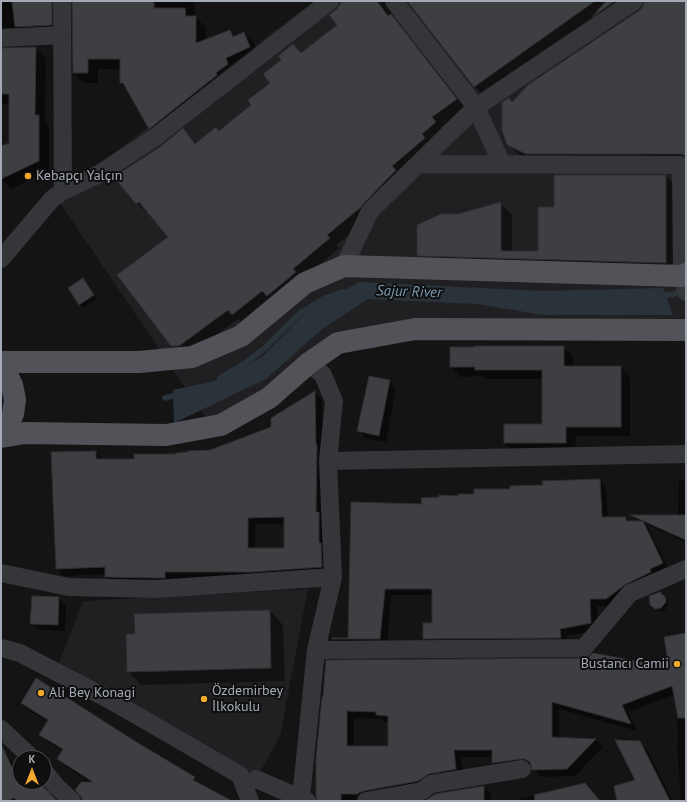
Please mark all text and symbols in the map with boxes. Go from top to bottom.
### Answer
place label: Kebapçı Yalçın [36,168,122,184]
marker: Kebapçı Yalçın [23,171,33,181]
water label: Sajur River [376,282,442,302]
place label: Bustancı Camii [581,656,669,672]
marker: Bustancı Camii [672,659,682,669]
place label: Özdemirbey İlkokulu [212,683,283,716]
place label: Ali Bey Konagi [49,685,135,701]
marker: Ali Bey Konagi [36,688,46,698]
marker: Özdemirbey İlkokulu [199,694,209,704]
north arrow [12,750,52,790]
text: K [29,752,35,766]

